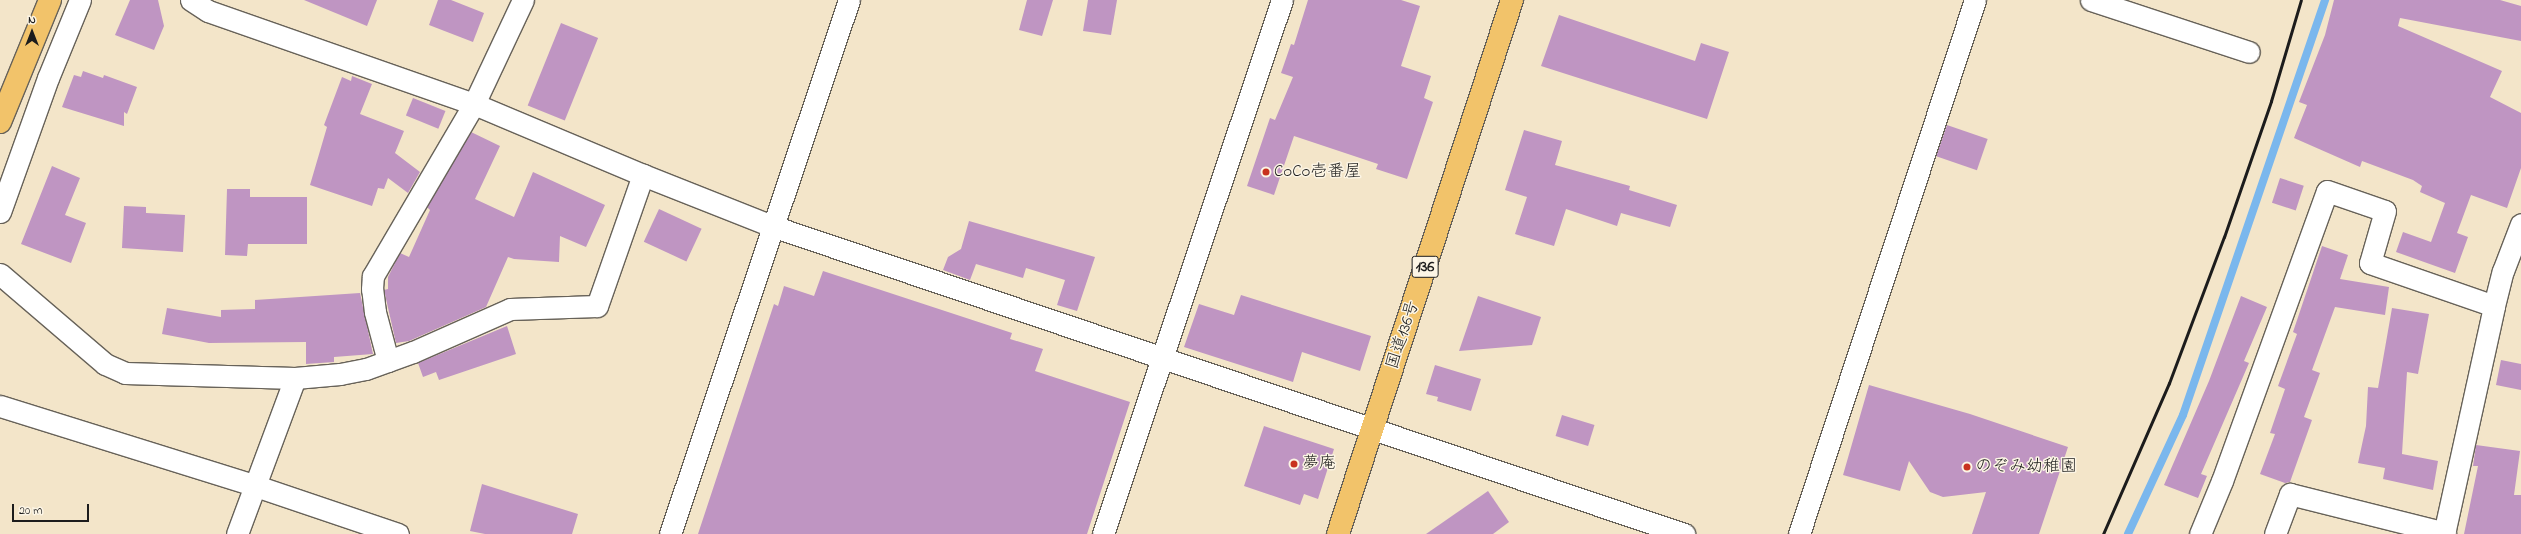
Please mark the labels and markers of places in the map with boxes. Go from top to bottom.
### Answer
place label: CoCo壱番屋 [1274,162,1361,182]
marker: CoCo壱番屋 [1261,167,1271,177]
place label: 夢庵 [1302,454,1336,474]
place label: のぞみ幼稚園 [1975,457,2077,477]
marker: 夢庵 [1289,459,1299,469]
marker: のぞみ幼稚園 [1962,462,1972,472]

